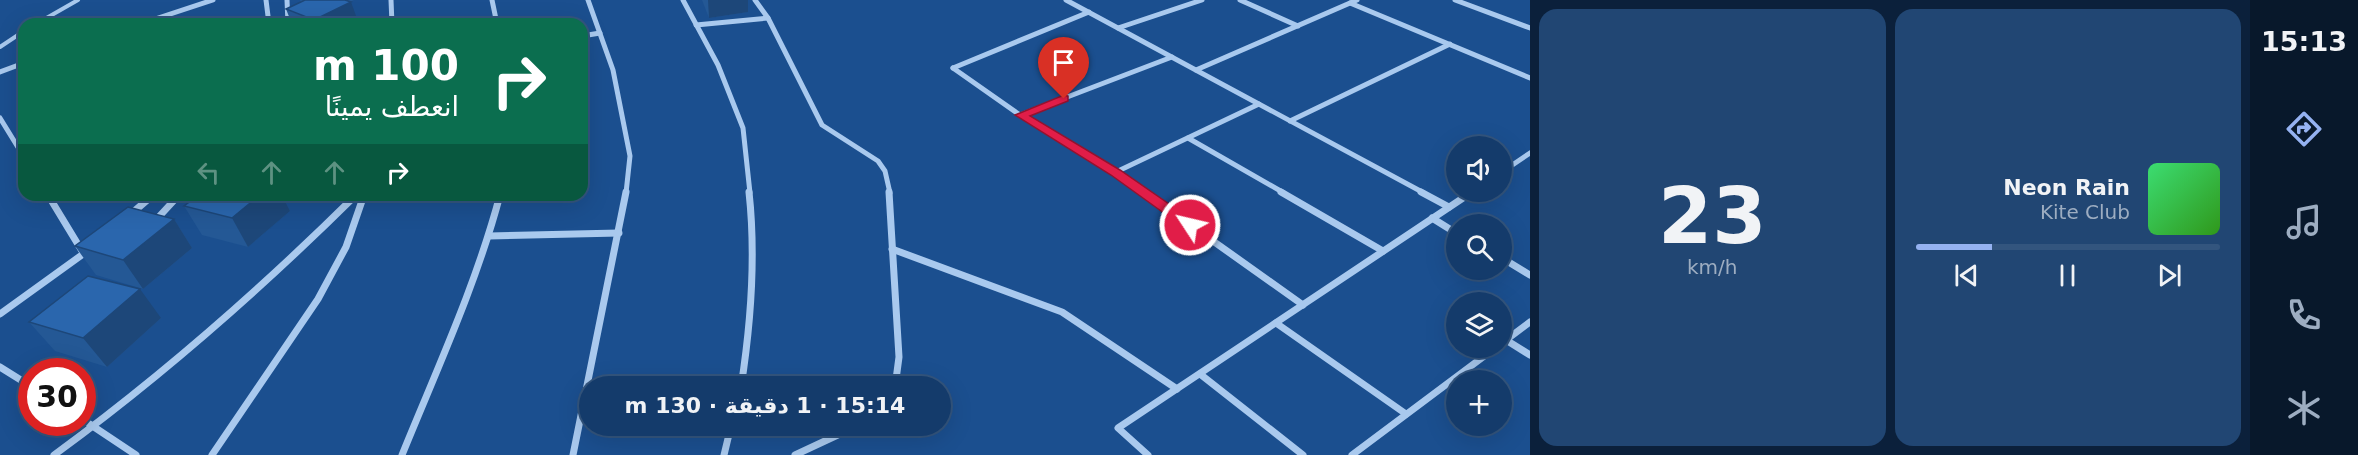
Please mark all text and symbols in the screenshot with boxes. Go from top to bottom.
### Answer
text: 15:13 [2261,26,2347,57]
pin [1038,37,1089,99]
text: 100 m [313,41,459,90]
icon: right [480,42,558,120]
icon: arrive [1047,46,1080,79]
text: انعطف يمينًا [325,91,459,122]
icon: directions [2283,108,2325,150]
map controls [1446,136,1512,436]
button: sound [1446,136,1512,202]
icon: left [192,156,225,189]
icon: ahead [255,156,288,189]
icon: ahead [318,156,351,189]
icon: right [381,156,414,189]
text: 23 [1658,171,1767,261]
text: Neon Rain [2003,175,2130,200]
position arrow [1158,193,1222,257]
text: Kite Club [2040,200,2130,224]
icon: music [2283,201,2325,243]
button: search [1446,214,1512,280]
text: km/h [1687,255,1738,279]
icon: previous [1950,259,1983,292]
icon: pause [2051,259,2084,292]
icon: next [2153,259,2186,292]
button: layers [1446,292,1512,358]
icon: phone [2283,294,2325,336]
speed limit sign: 30 [18,358,96,436]
button: + [1446,370,1512,436]
icon: climate [2283,387,2325,429]
text: 15:14 · 1 دقيقة · 130 m [625,393,905,418]

